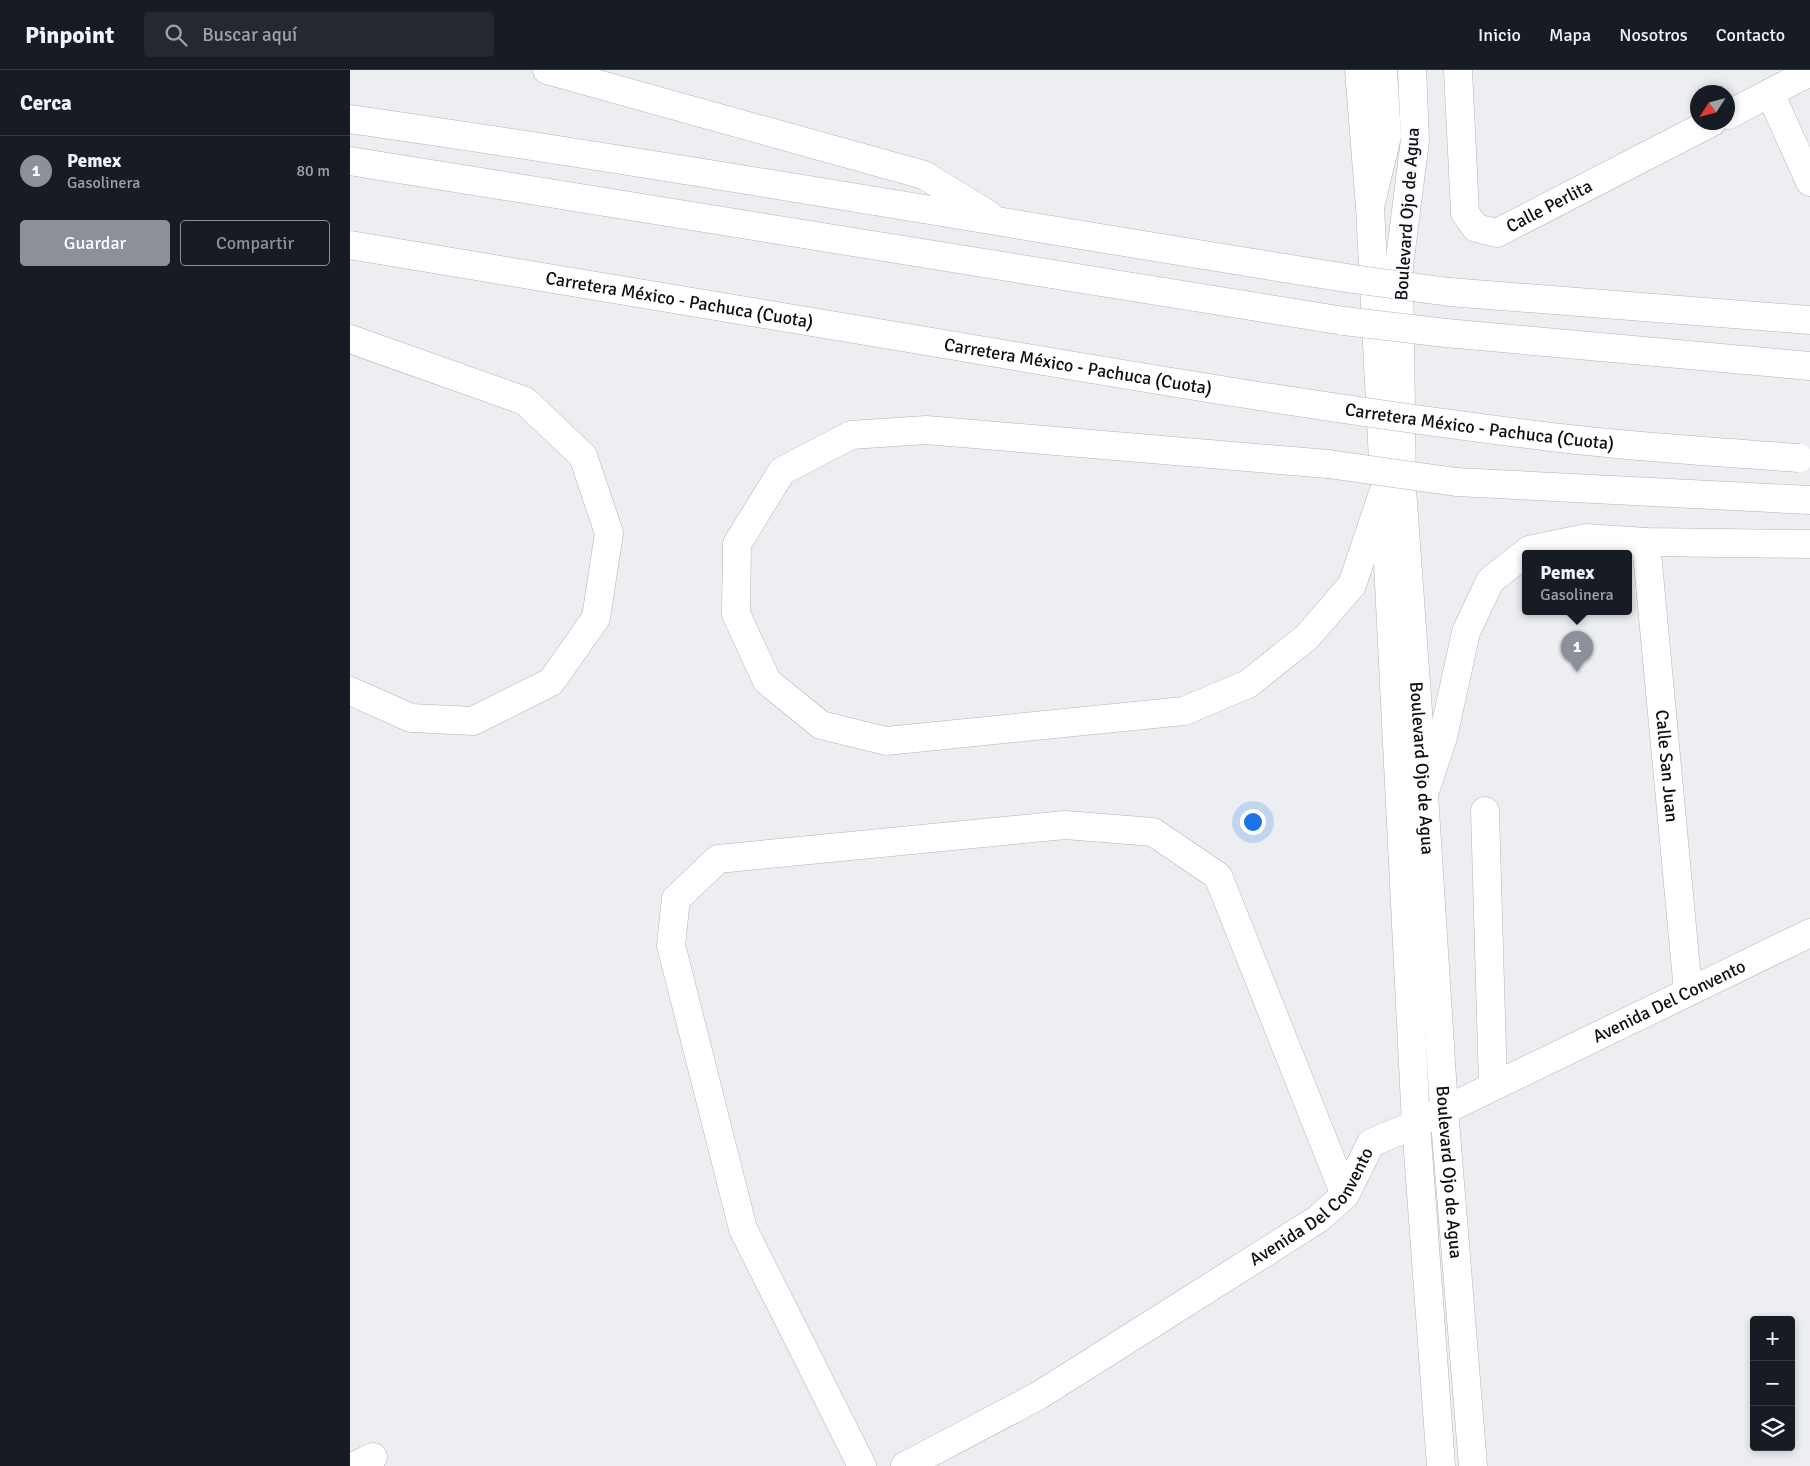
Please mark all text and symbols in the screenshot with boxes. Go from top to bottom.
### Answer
search box [144,12,494,57]
text: Pinpoint [25,20,114,50]
icon: search [162,21,190,49]
text: Buscar aquí [202,23,297,47]
text: Inicio [1478,24,1521,46]
text: Mapa [1549,24,1591,46]
text: Nosotros [1619,24,1688,46]
text: Contacto [1716,24,1785,46]
north arrow [1690,85,1735,130]
text: Cerca [20,90,72,116]
street label: Boulevard Ojo de Agua [1390,127,1424,301]
text: Pemex [67,149,121,173]
text: 1 [32,161,40,181]
text: 80 m [296,161,330,181]
text: Gasolinera [67,173,140,193]
street label: Calle Perlita [1502,175,1596,237]
button: Guardar [20,220,170,266]
button: Compartir [180,220,330,266]
street label: Carretera México - Pachuca (Cuota) [544,267,815,333]
street label: Carretera México - Pachuca (Cuota) [942,333,1214,400]
street label: Carretera México - Pachuca (Cuota) [1343,398,1615,455]
popup [1522,550,1632,615]
text: Pemex [1540,561,1594,585]
text: Gasolinera [1540,585,1614,605]
pin: 1 [1561,631,1593,672]
street label: Boulevard Ojo de Agua [1405,681,1439,855]
street label: Calle San Juan [1651,709,1683,823]
your location [1240,809,1266,835]
street label: Avenida Del Convento [1589,955,1749,1048]
street label: Boulevard Ojo de Agua [1432,1085,1467,1260]
street label: Avenida Del Convento [1245,1144,1378,1271]
map controls [1750,1316,1795,1451]
button: + [1750,1316,1795,1361]
button: − [1750,1361,1795,1406]
button: layers [1750,1406,1795,1451]

